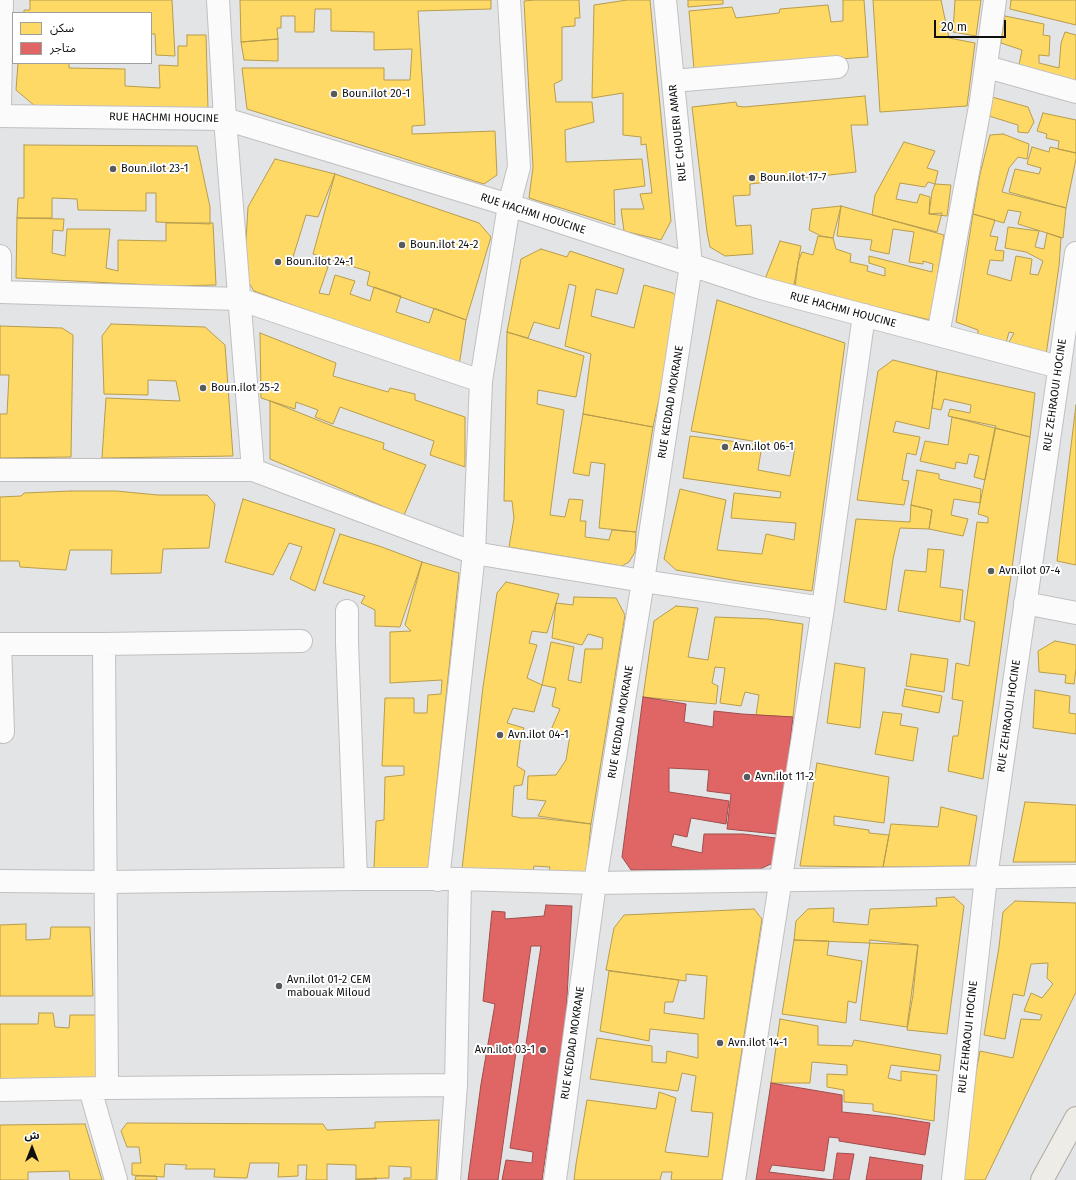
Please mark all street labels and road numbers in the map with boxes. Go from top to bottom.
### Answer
street label: RUE CHOUERI AMAR [666,84,690,182]
street label: RUE HACHMI HOUCINE [109,110,219,126]
street label: RUE HACHMI HOUCINE [479,191,587,237]
street label: RUE HACHMI HOUCINE [788,289,898,331]
street label: RUE ZEHRAOUI HOCINE [1041,338,1069,452]
street label: RUE KEDDAD MOKRANE [656,345,686,459]
street label: RUE ZEHRAOUI HOCINE [995,659,1023,773]
street label: RUE KEDDAD MOKRANE [606,665,636,779]
street label: RUE ZEHRAOUI HOCINE [956,980,980,1094]
street label: RUE KEDDAD MOKRANE [559,985,587,1101]

